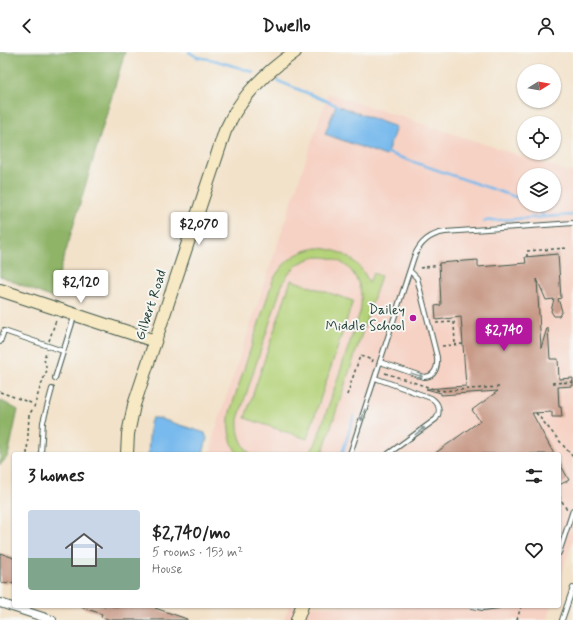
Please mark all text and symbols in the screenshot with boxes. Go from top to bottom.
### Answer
text: Dwello [262,14,311,38]
icon: back [16,15,38,37]
icon: person [535,15,557,37]
north arrow [517,64,561,108]
map controls [517,64,561,212]
button: locate [517,116,561,160]
button: layers [517,168,561,212]
pin: $2,070 [166,212,232,246]
text: $2,070 [180,216,218,233]
street label: Gilbert Road [131,267,171,343]
pin: $2,120 [48,270,114,304]
text: $2,120 [62,274,100,291]
place label: Dailey Middle School [326,301,405,335]
marker: Dailey Middle School [408,313,418,323]
pin: $2,740 [471,318,537,352]
text: $2,740 [485,322,523,339]
one-way arrow [411,371,423,379]
one-way arrow [359,408,366,421]
one-way arrow [414,427,425,435]
text: 3 homes [28,465,85,487]
icon: filters [523,465,545,487]
text: $2,740/mo [152,522,230,544]
icon: home [60,526,108,574]
icon: heart [523,539,545,561]
text: 5 rooms · 153 m² [152,544,243,561]
text: House [152,561,183,578]

